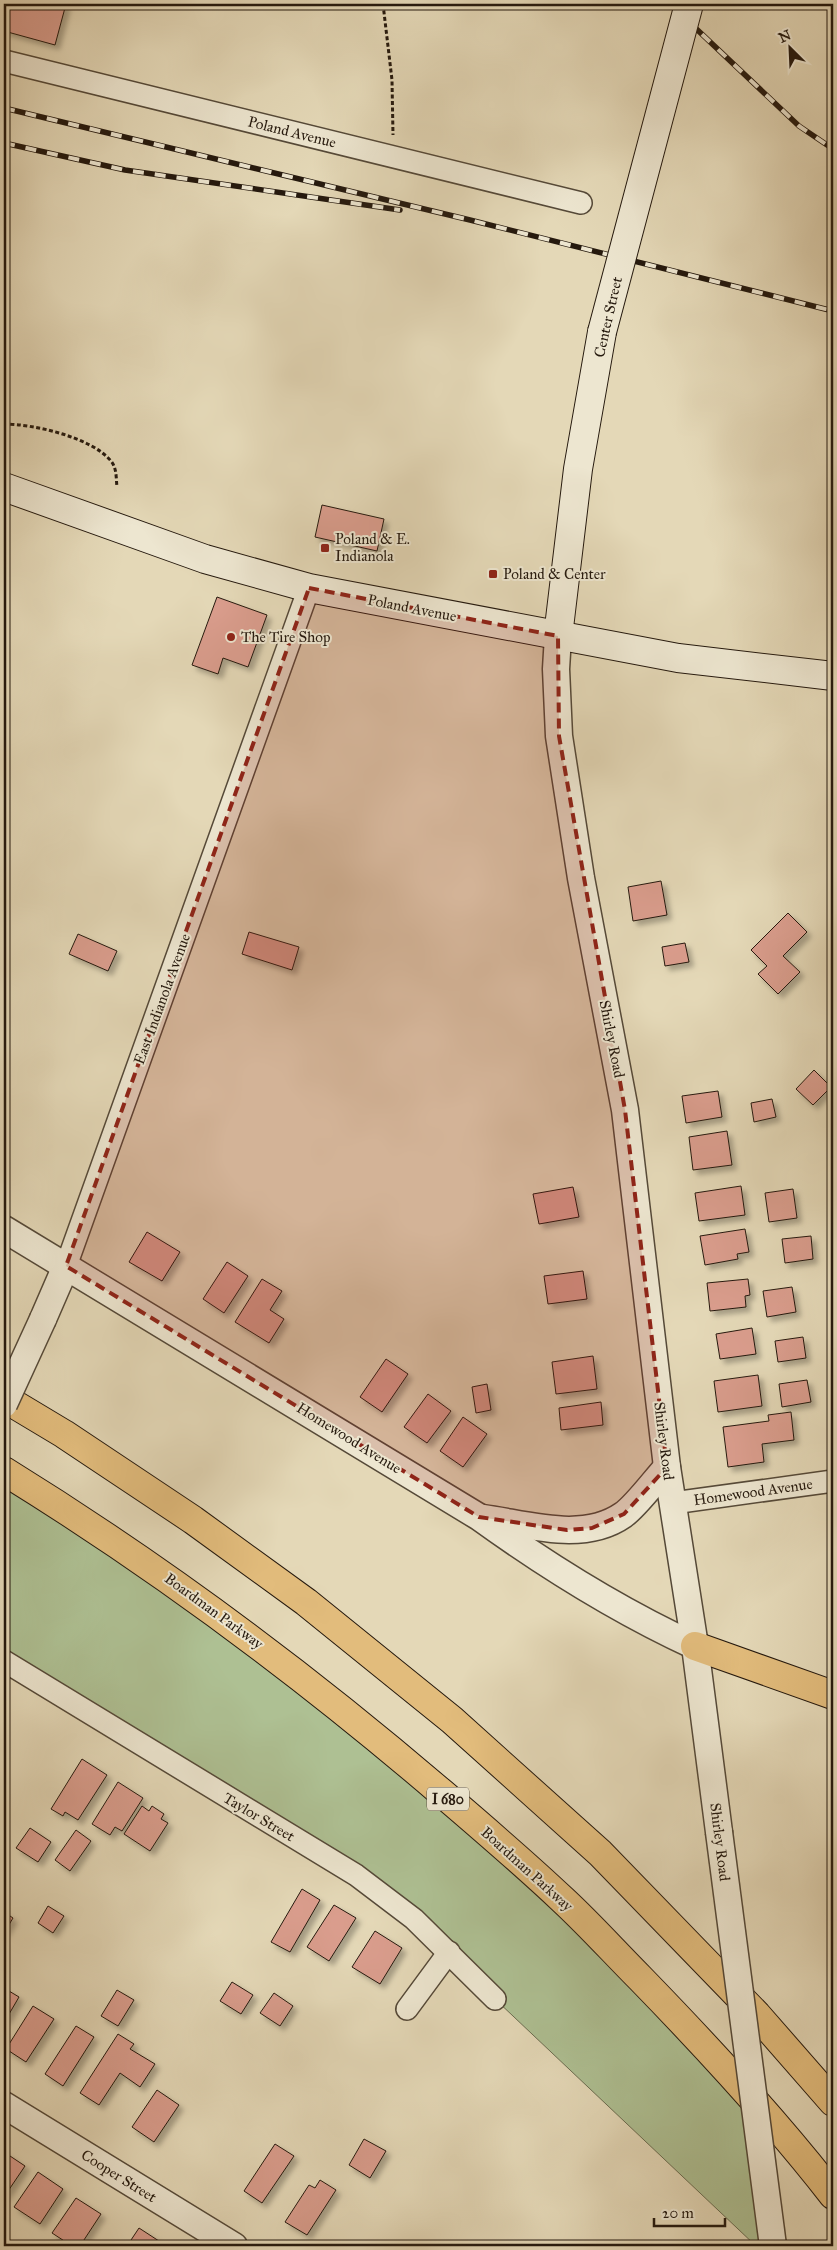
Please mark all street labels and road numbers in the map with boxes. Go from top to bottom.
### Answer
street label: Poland Avenue [246,112,338,152]
street label: Center Street [590,274,626,359]
street label: Poland Avenue [366,591,458,625]
street label: East Indianola Avenue [130,931,194,1067]
street label: Shirley Road [596,998,628,1080]
street label: Homewood Avenue [293,1399,405,1477]
street label: Shirley Road [650,1401,678,1482]
street label: Homewood Avenue [692,1475,814,1509]
street label: Boardman Parkway [161,1569,268,1653]
road number: I 680 [427,1788,469,1810]
street label: Taylor Street [220,1789,299,1846]
street label: Shirley Road [706,1802,734,1883]
street label: Boardman Parkway [477,1823,577,1916]
street label: Cooper Street [78,2146,161,2207]

